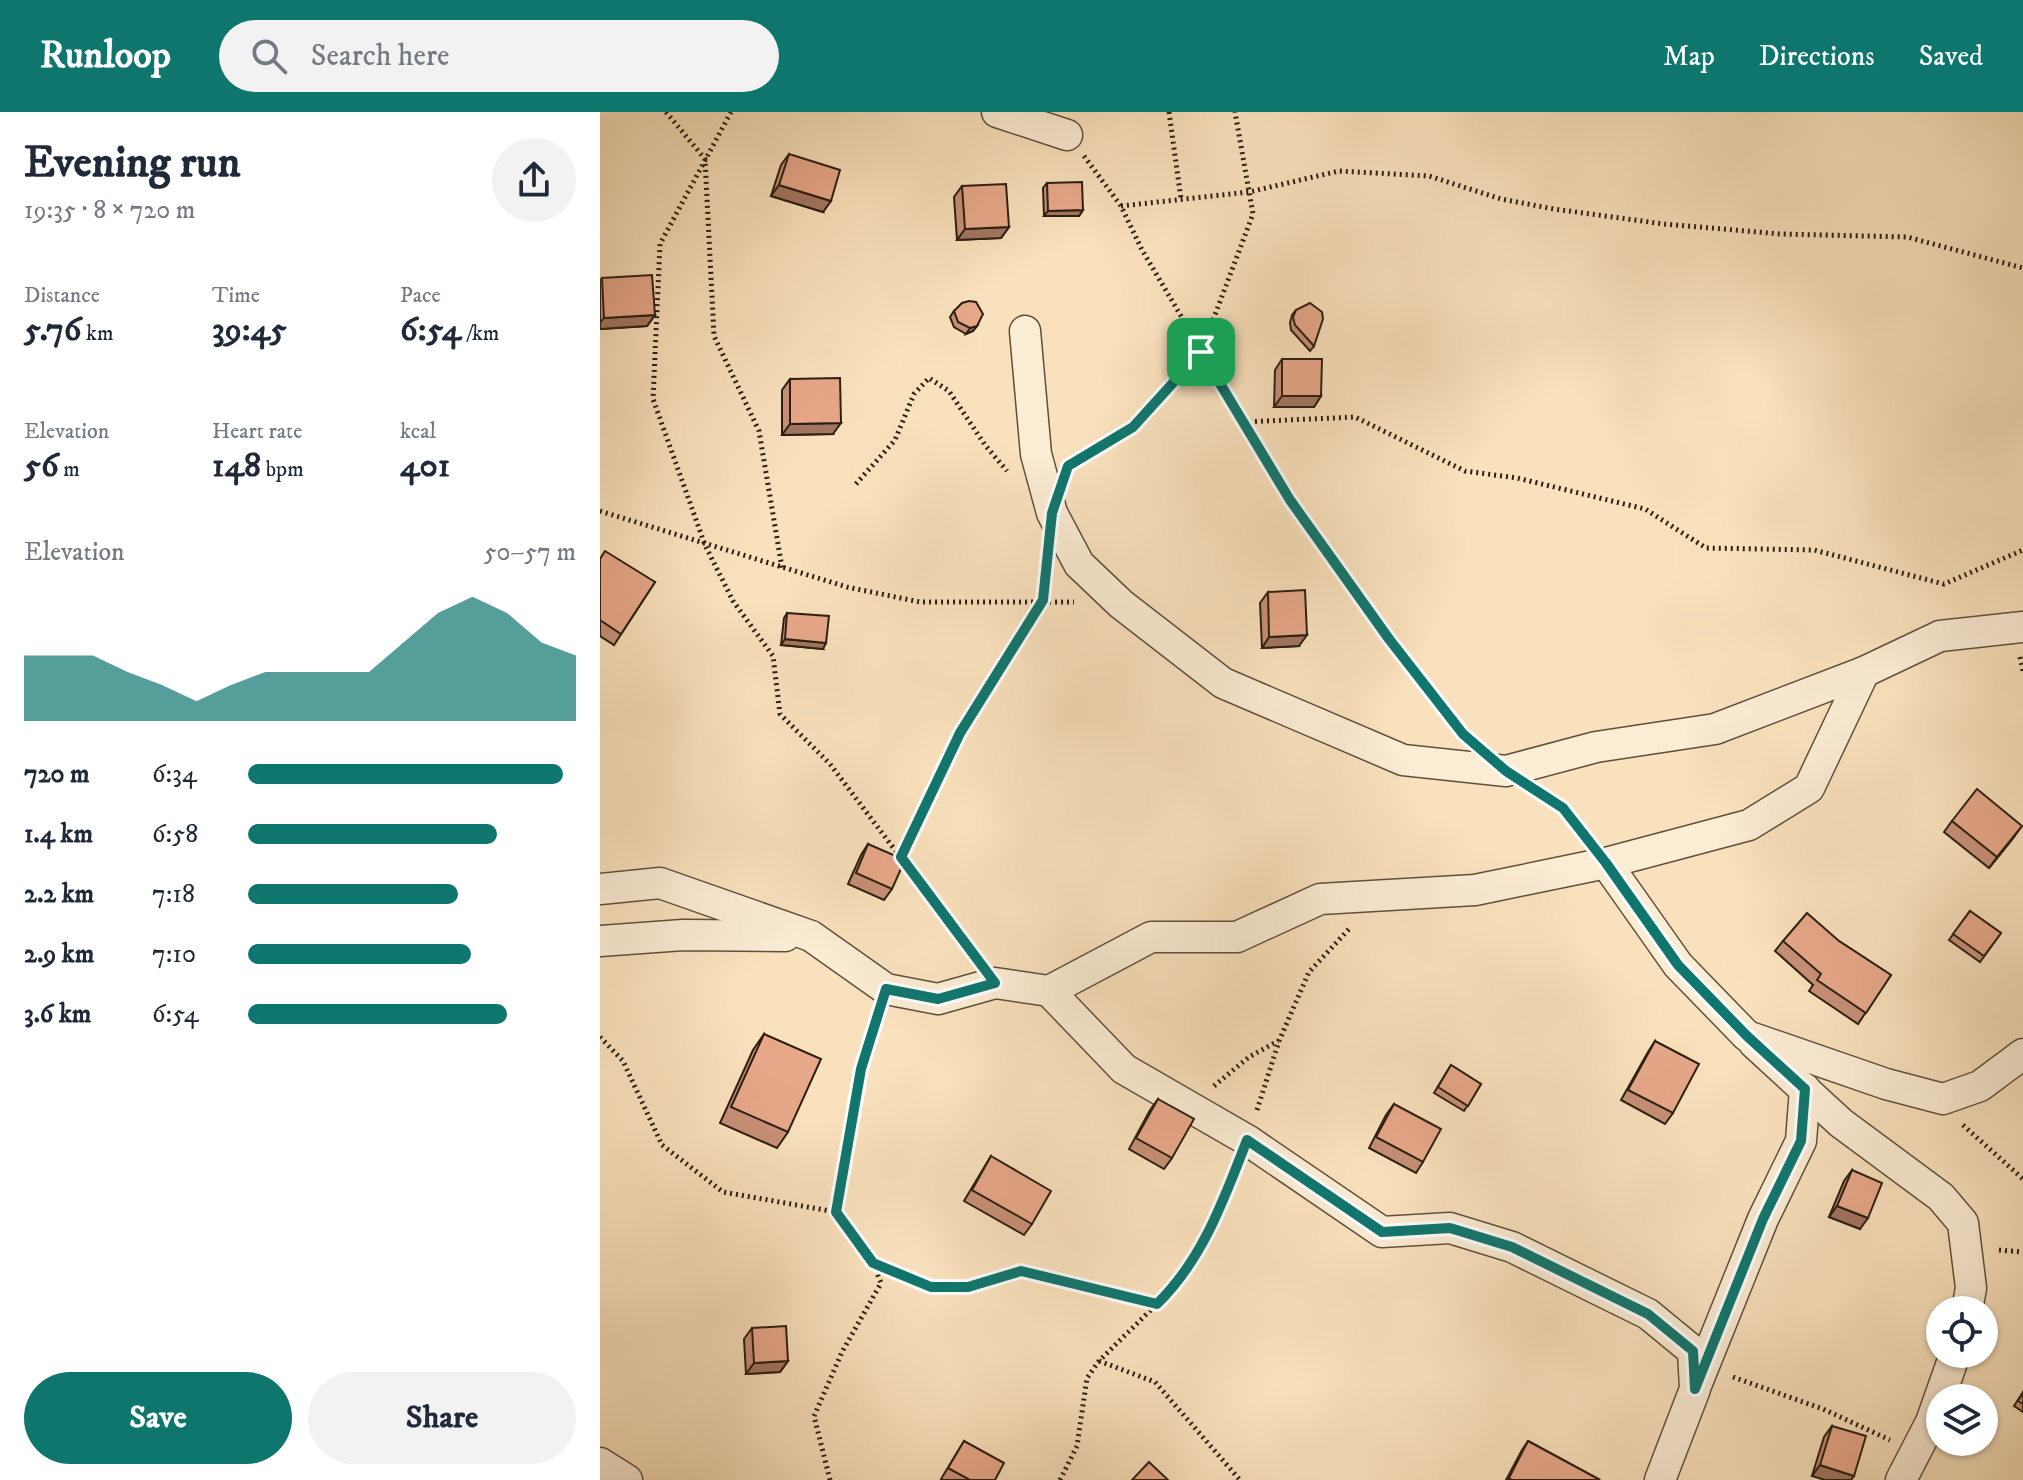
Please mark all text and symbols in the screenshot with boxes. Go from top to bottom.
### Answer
search box [219,20,779,92]
text: Runloop [40,32,171,80]
icon: search [247,34,291,78]
text: Search here [311,38,449,75]
text: Map [1663,39,1715,74]
text: Directions [1759,39,1875,74]
text: Saved [1919,39,1983,74]
text: Evening run [24,136,241,191]
button: share [492,138,576,222]
text: 19:35 · 8 × 720 m [24,194,195,227]
text: Distance [24,282,100,309]
text: Time [212,282,260,309]
text: Pace [400,282,441,309]
text: 5.76 [24,309,81,351]
text: 39:45 [212,309,287,351]
text: 6:54 [400,309,461,351]
pin [1167,318,1235,386]
text: km [81,320,114,347]
text: /km [461,320,499,347]
icon: arrive [1179,330,1223,374]
text: Elevation [24,418,109,445]
text: Heart rate [212,418,302,445]
text: kcal [400,418,436,445]
text: 56 [24,445,59,487]
text: 148 [212,445,261,487]
text: 401 [400,445,450,487]
text: m [59,456,80,483]
text: bpm [261,456,304,483]
text: Elevation [24,536,125,569]
text: 50–57 m [484,536,576,569]
text: 720 m [24,758,90,791]
text: 6:34 [152,758,197,791]
text: 1.4 km [24,818,93,851]
text: 6:58 [152,818,198,851]
text: 2.2 km [24,878,94,911]
text: 7:18 [152,878,195,911]
text: 2.9 km [24,938,94,971]
text: 7:10 [152,938,196,971]
text: 3.6 km [24,998,91,1031]
text: 6:54 [152,998,199,1031]
map controls [1926,1296,1998,1456]
button: locate [1926,1296,1998,1368]
button: Save [24,1372,292,1464]
button: Share [308,1372,576,1464]
button: layers [1926,1384,1998,1456]

